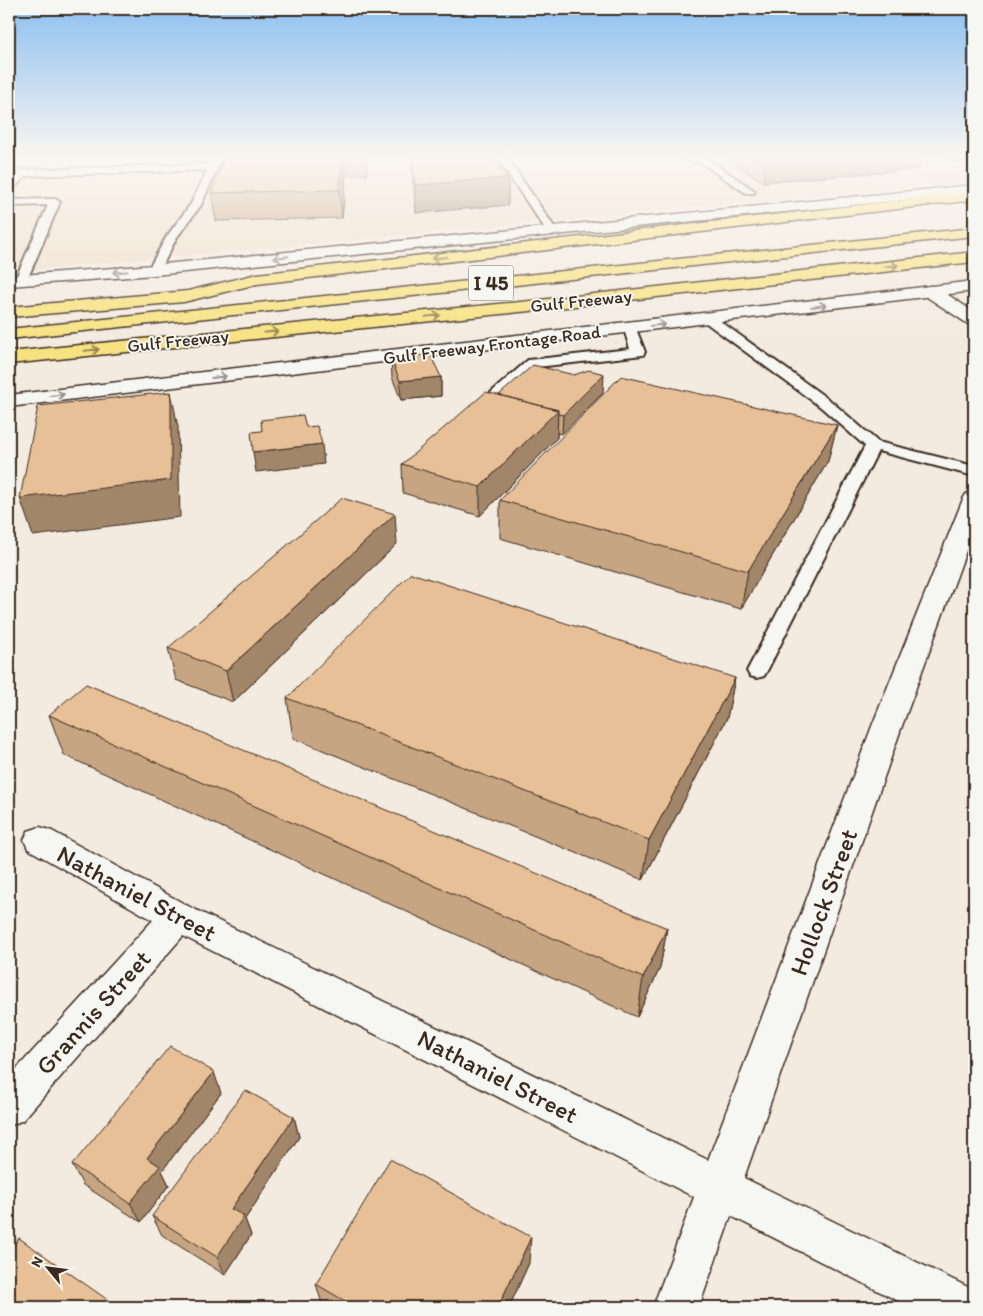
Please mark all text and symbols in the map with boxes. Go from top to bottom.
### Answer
one-way arrow [274,252,290,262]
one-way arrow [431,253,447,263]
one-way arrow [883,261,899,271]
road number: I 45 [468,266,514,300]
one-way arrow [112,268,128,277]
street label: Gulf Freeway [529,285,633,317]
one-way arrow [811,301,827,311]
one-way arrow [425,311,441,321]
one-way arrow [650,320,666,330]
street label: Gulf Freeway Frontage Road [382,321,602,369]
street label: Gulf Freeway [126,325,230,357]
one-way arrow [263,327,279,337]
one-way arrow [84,345,100,355]
one-way arrow [210,372,226,382]
one-way arrow [49,390,65,400]
street label: Hollock Street [783,825,863,979]
street label: Nathaniel Street [52,838,222,948]
street label: Grannis Street [29,943,157,1081]
street label: Nathaniel Street [413,1023,583,1129]
north arrow [22,1244,72,1294]
text: N [27,1254,47,1270]

